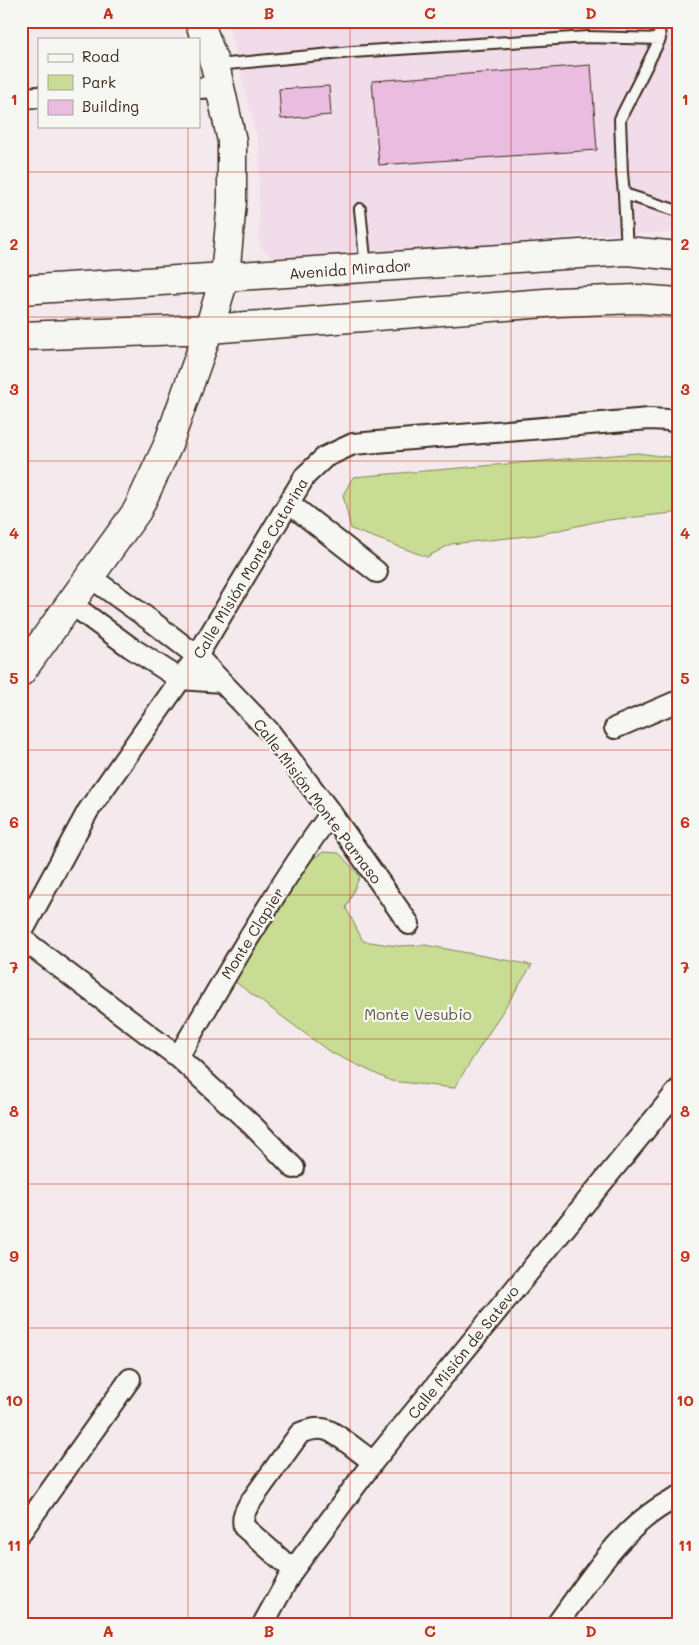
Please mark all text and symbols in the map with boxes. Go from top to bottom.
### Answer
text: A [102,2,114,23]
text: B [264,2,274,23]
text: C [424,2,436,23]
text: D [585,2,597,23]
legend [38,38,200,128]
text: Road [82,46,119,66]
text: Park [82,72,116,92]
text: 1 [10,88,18,109]
text: 1 [681,88,689,109]
text: Building [82,96,139,116]
text: 2 [10,233,19,254]
text: 2 [681,233,690,254]
street label: Avenida Mirador [288,255,412,283]
text: 3 [9,378,19,399]
text: 3 [680,378,690,399]
street label: Calle Misión Monte Catarina [188,474,312,662]
text: 4 [9,522,19,543]
text: 4 [680,522,690,543]
text: 5 [9,667,19,688]
text: 5 [680,667,690,688]
street label: Calle Misión Monte Parnaso [249,714,387,888]
text: 6 [9,811,19,832]
text: 6 [680,811,690,832]
street label: Monte Clapier [216,883,288,983]
text: 7 [10,956,19,977]
text: 7 [681,956,690,977]
park label: Monte Vesubio [364,1004,472,1024]
text: 8 [9,1100,19,1121]
text: 8 [680,1100,690,1121]
text: 9 [9,1245,19,1266]
text: 9 [680,1245,690,1266]
street label: Calle Misión de Satevo [403,1281,523,1423]
text: 10 [5,1389,23,1410]
text: 10 [676,1389,694,1410]
text: 11 [7,1534,21,1555]
text: 11 [678,1534,692,1555]
text: A [102,1620,114,1641]
text: B [264,1620,274,1641]
text: C [424,1620,436,1641]
text: D [585,1620,597,1641]

